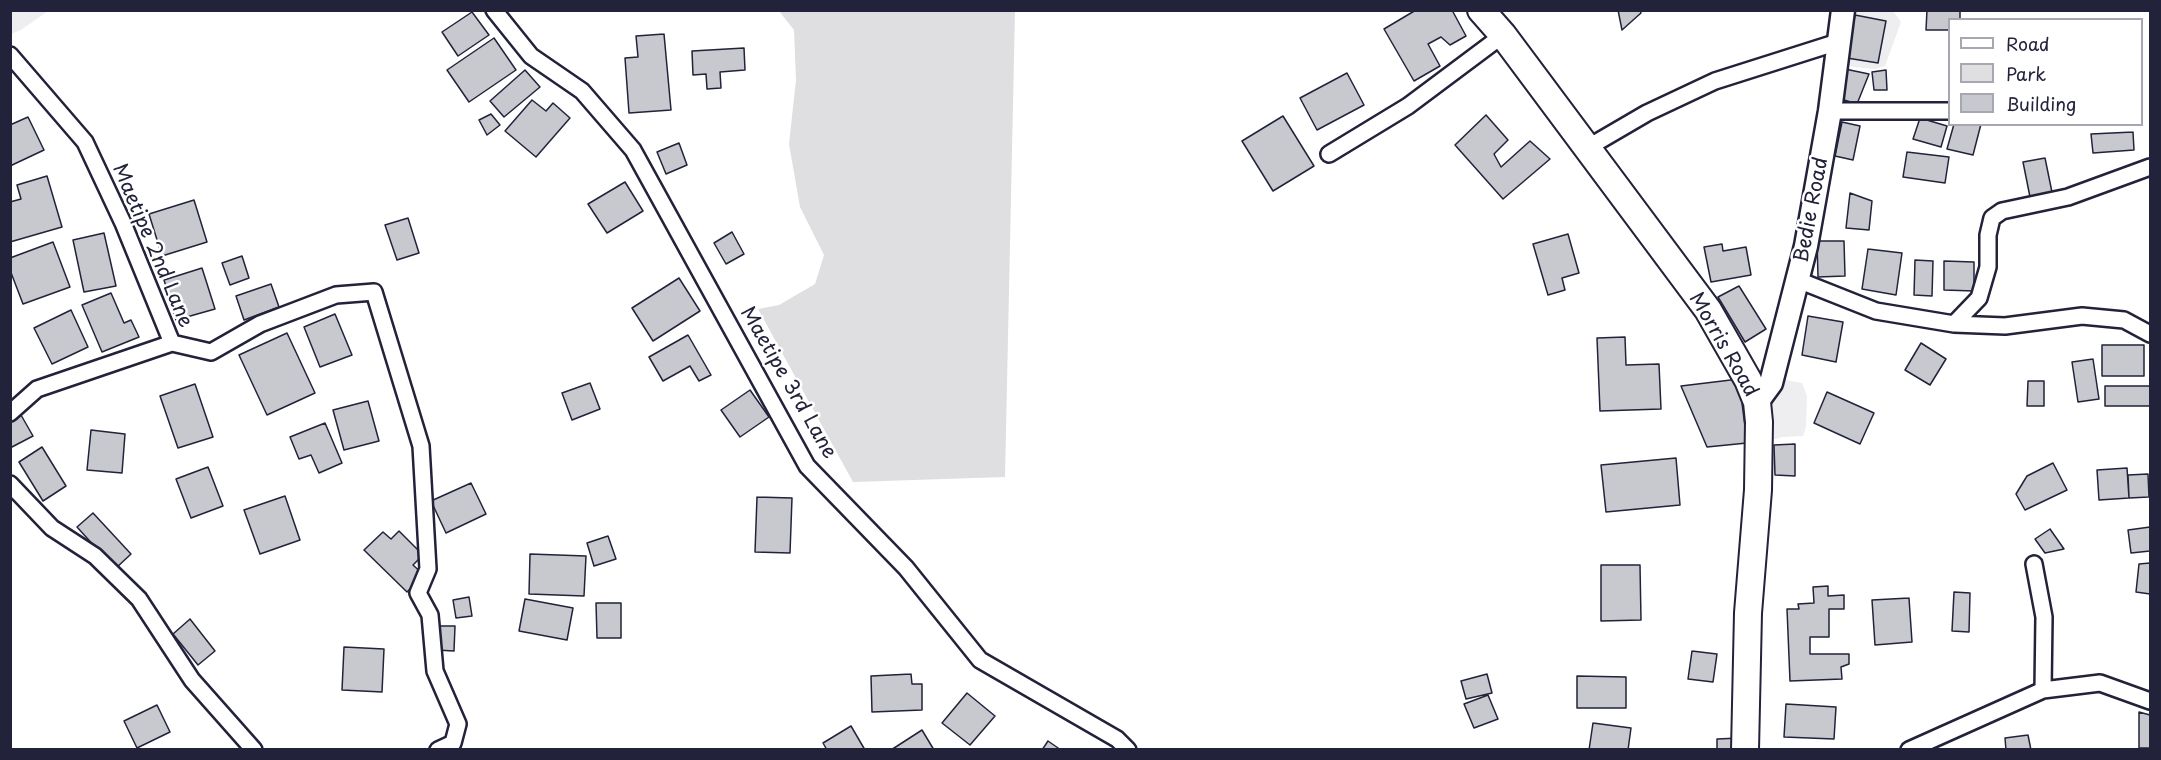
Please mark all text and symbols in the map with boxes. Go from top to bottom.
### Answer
legend [1948,18,2143,126]
text: Road [2006,30,2050,57]
text: Park [2006,60,2046,87]
text: Building [2006,90,2076,117]
street label: Bedie Road [1790,155,1834,265]
street label: Maetipe 2nd Lane [107,161,197,331]
street label: Morris Road [1683,288,1763,402]
street label: Maetipe 3rd Lane [735,303,841,463]

